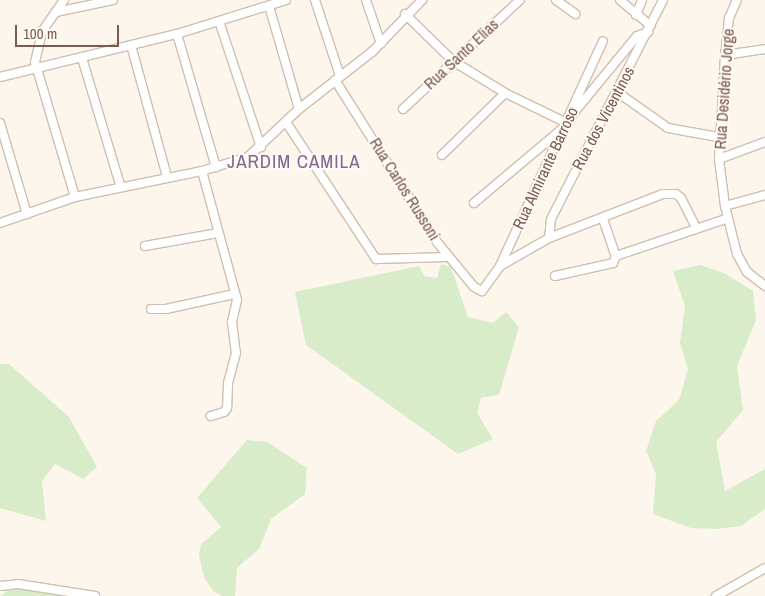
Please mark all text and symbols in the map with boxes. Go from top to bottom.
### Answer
scale bar [18,15,121,47]
street label: Rua Santo Elias [420,15,502,93]
text: 100 m [23,23,57,44]
street label: Rua Desidério Jorge [710,28,738,150]
street label: Rua dos Vicentinos [568,63,638,173]
street label: Rua Almirante Barroso [508,103,582,233]
street label: Rua Carlos Russoni [366,134,444,244]
district label: JARDIM CAMILA [226,151,362,173]

